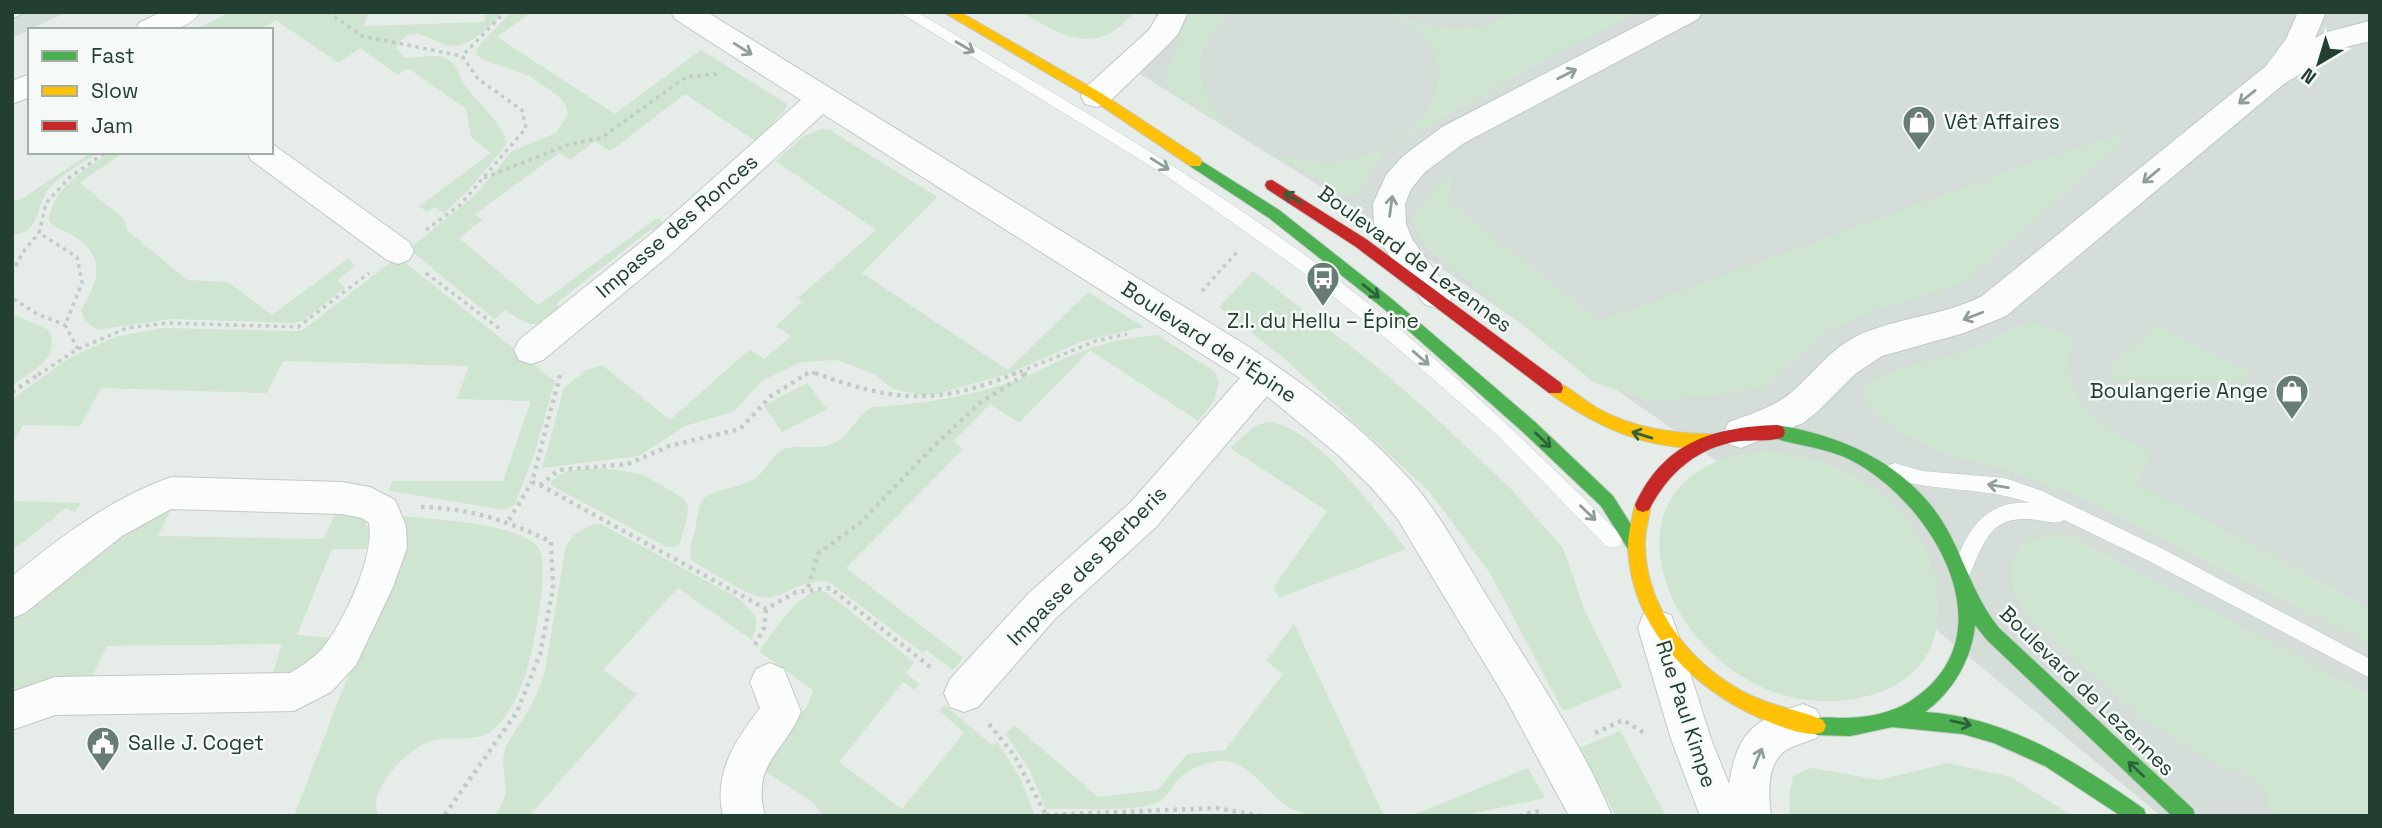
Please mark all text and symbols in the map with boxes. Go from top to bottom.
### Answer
legend [28,28,273,154]
north arrow [2284,28,2354,98]
one-way arrow [955,40,975,54]
text: Fast [91,42,135,69]
one-way arrow [732,42,752,56]
text: N [2296,62,2322,90]
one-way arrow [1556,67,1577,81]
text: Slow [91,77,139,104]
one-way arrow [2238,90,2256,105]
shop icon: Vêt Affaires [1900,103,1938,152]
place label: Vêt Affaires [1944,108,2060,135]
text: Jam [91,112,133,139]
street label: Impasse des Ronces [590,148,763,303]
one-way arrow [1150,157,1169,172]
one-way arrow [2142,168,2160,184]
street label: Boulevard de Lezennes [1313,179,1518,338]
one-way arrow [1283,190,1303,204]
one-way arrow [1385,195,1398,218]
bus stop icon: Z.I. du Hellu – Épine [1304,259,1342,308]
street label: Boulevard de l'Épine [1116,275,1302,408]
one-way arrow [1362,283,1380,298]
place label: Z.I. du Hellu – Épine [1227,307,1419,334]
one-way arrow [1962,311,1984,324]
one-way arrow [1412,350,1430,366]
shop icon: Boulangerie Ange [2273,372,2311,421]
place label: Boulangerie Ange [2090,377,2268,404]
one-way arrow [1631,428,1653,441]
one-way arrow [1534,432,1552,448]
one-way arrow [1987,479,2010,492]
street label: Impasse des Berberis [1001,480,1172,651]
one-way arrow [1579,504,1596,521]
street label: Boulevard de Lezennes [1994,600,2181,781]
street label: Rue Paul Kimpe [1650,637,1723,791]
one-way arrow [1949,717,1972,730]
public building icon: Salle J. Coget [84,724,122,773]
place label: Salle J. Coget [128,729,264,756]
one-way arrow [1752,747,1765,769]
one-way arrow [2128,760,2145,777]

